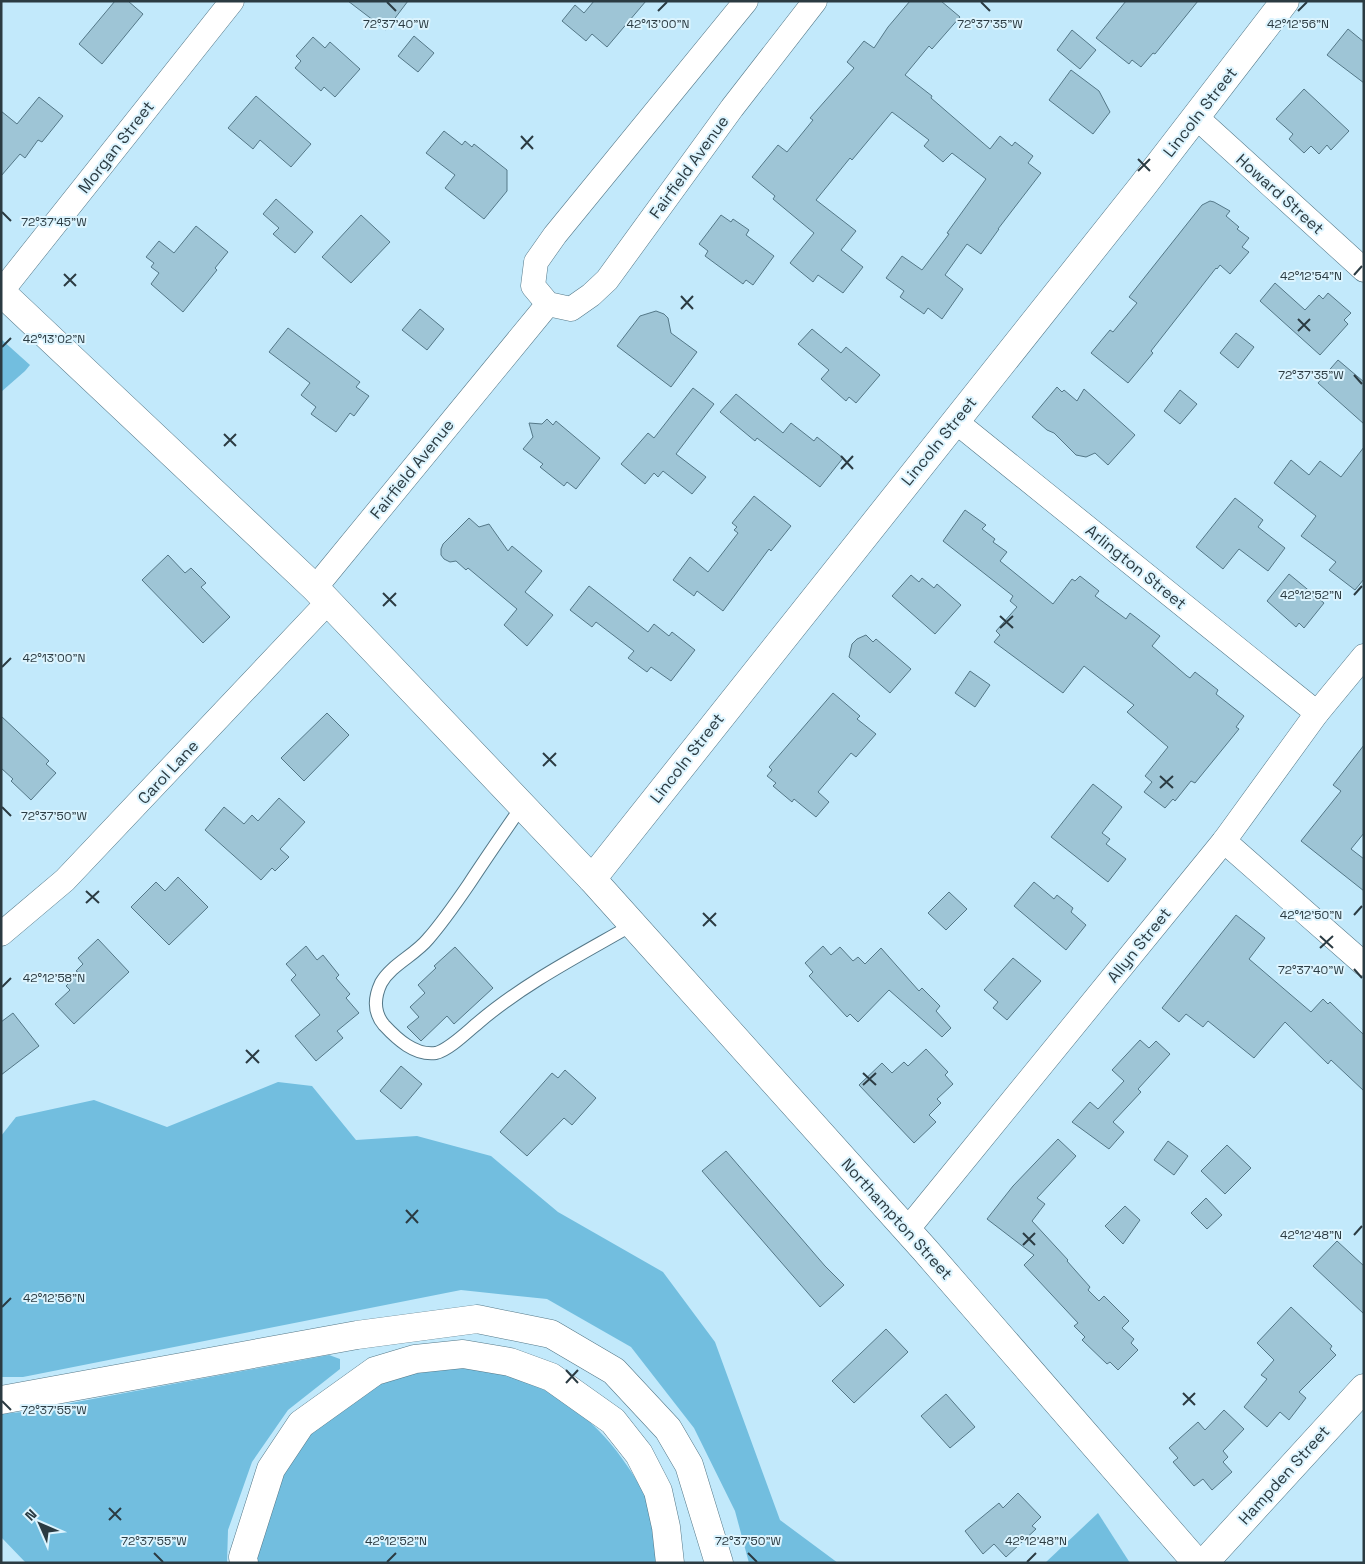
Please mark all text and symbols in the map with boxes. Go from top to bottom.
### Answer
text: 72°37'40"W [363,16,429,32]
text: 42°13'00"N [626,16,690,32]
text: 72°37'35"W [957,16,1023,32]
text: 42°12'56"N [1267,16,1329,32]
street label: Lincoln Street [1158,63,1242,161]
street label: Morgan Street [73,96,159,198]
street label: Fairfield Avenue [645,111,733,223]
street label: Howard Street [1232,149,1328,239]
text: 72°37'45"W [21,214,87,230]
text: 42°12'54"N [1280,268,1342,284]
text: 42°13'02"N [23,331,85,347]
text: 72°37'35"W [1278,367,1344,383]
street label: Lincoln Street [897,392,981,490]
street label: Fairfield Avenue [365,415,459,523]
street label: Arlington Street [1081,520,1191,614]
text: 42°12'52"N [1280,587,1342,603]
text: 42°13'00"N [22,650,86,666]
street label: Lincoln Street [645,709,729,807]
street label: Carol Lane [133,735,203,809]
text: 72°37'50"W [21,808,87,824]
street label: Allyn Street [1102,903,1176,987]
text: 42°12'50"N [1280,907,1342,923]
text: 72°37'40"W [1278,962,1344,978]
text: 42°12'58"N [23,970,85,986]
street label: Northampton Street [837,1154,957,1284]
text: 42°12'48"N [1280,1227,1342,1243]
text: 42°12'56"N [23,1290,85,1306]
text: 72°37'55"W [21,1402,87,1418]
street label: Hampden Street [1234,1421,1334,1529]
north arrow [15,1499,65,1549]
text: N [21,1505,40,1524]
text: 72°37'55"W [121,1533,187,1549]
text: 42°12'52"N [365,1533,427,1549]
text: 72°37'50"W [715,1533,781,1549]
text: 42°12'48"N [1005,1533,1067,1549]

